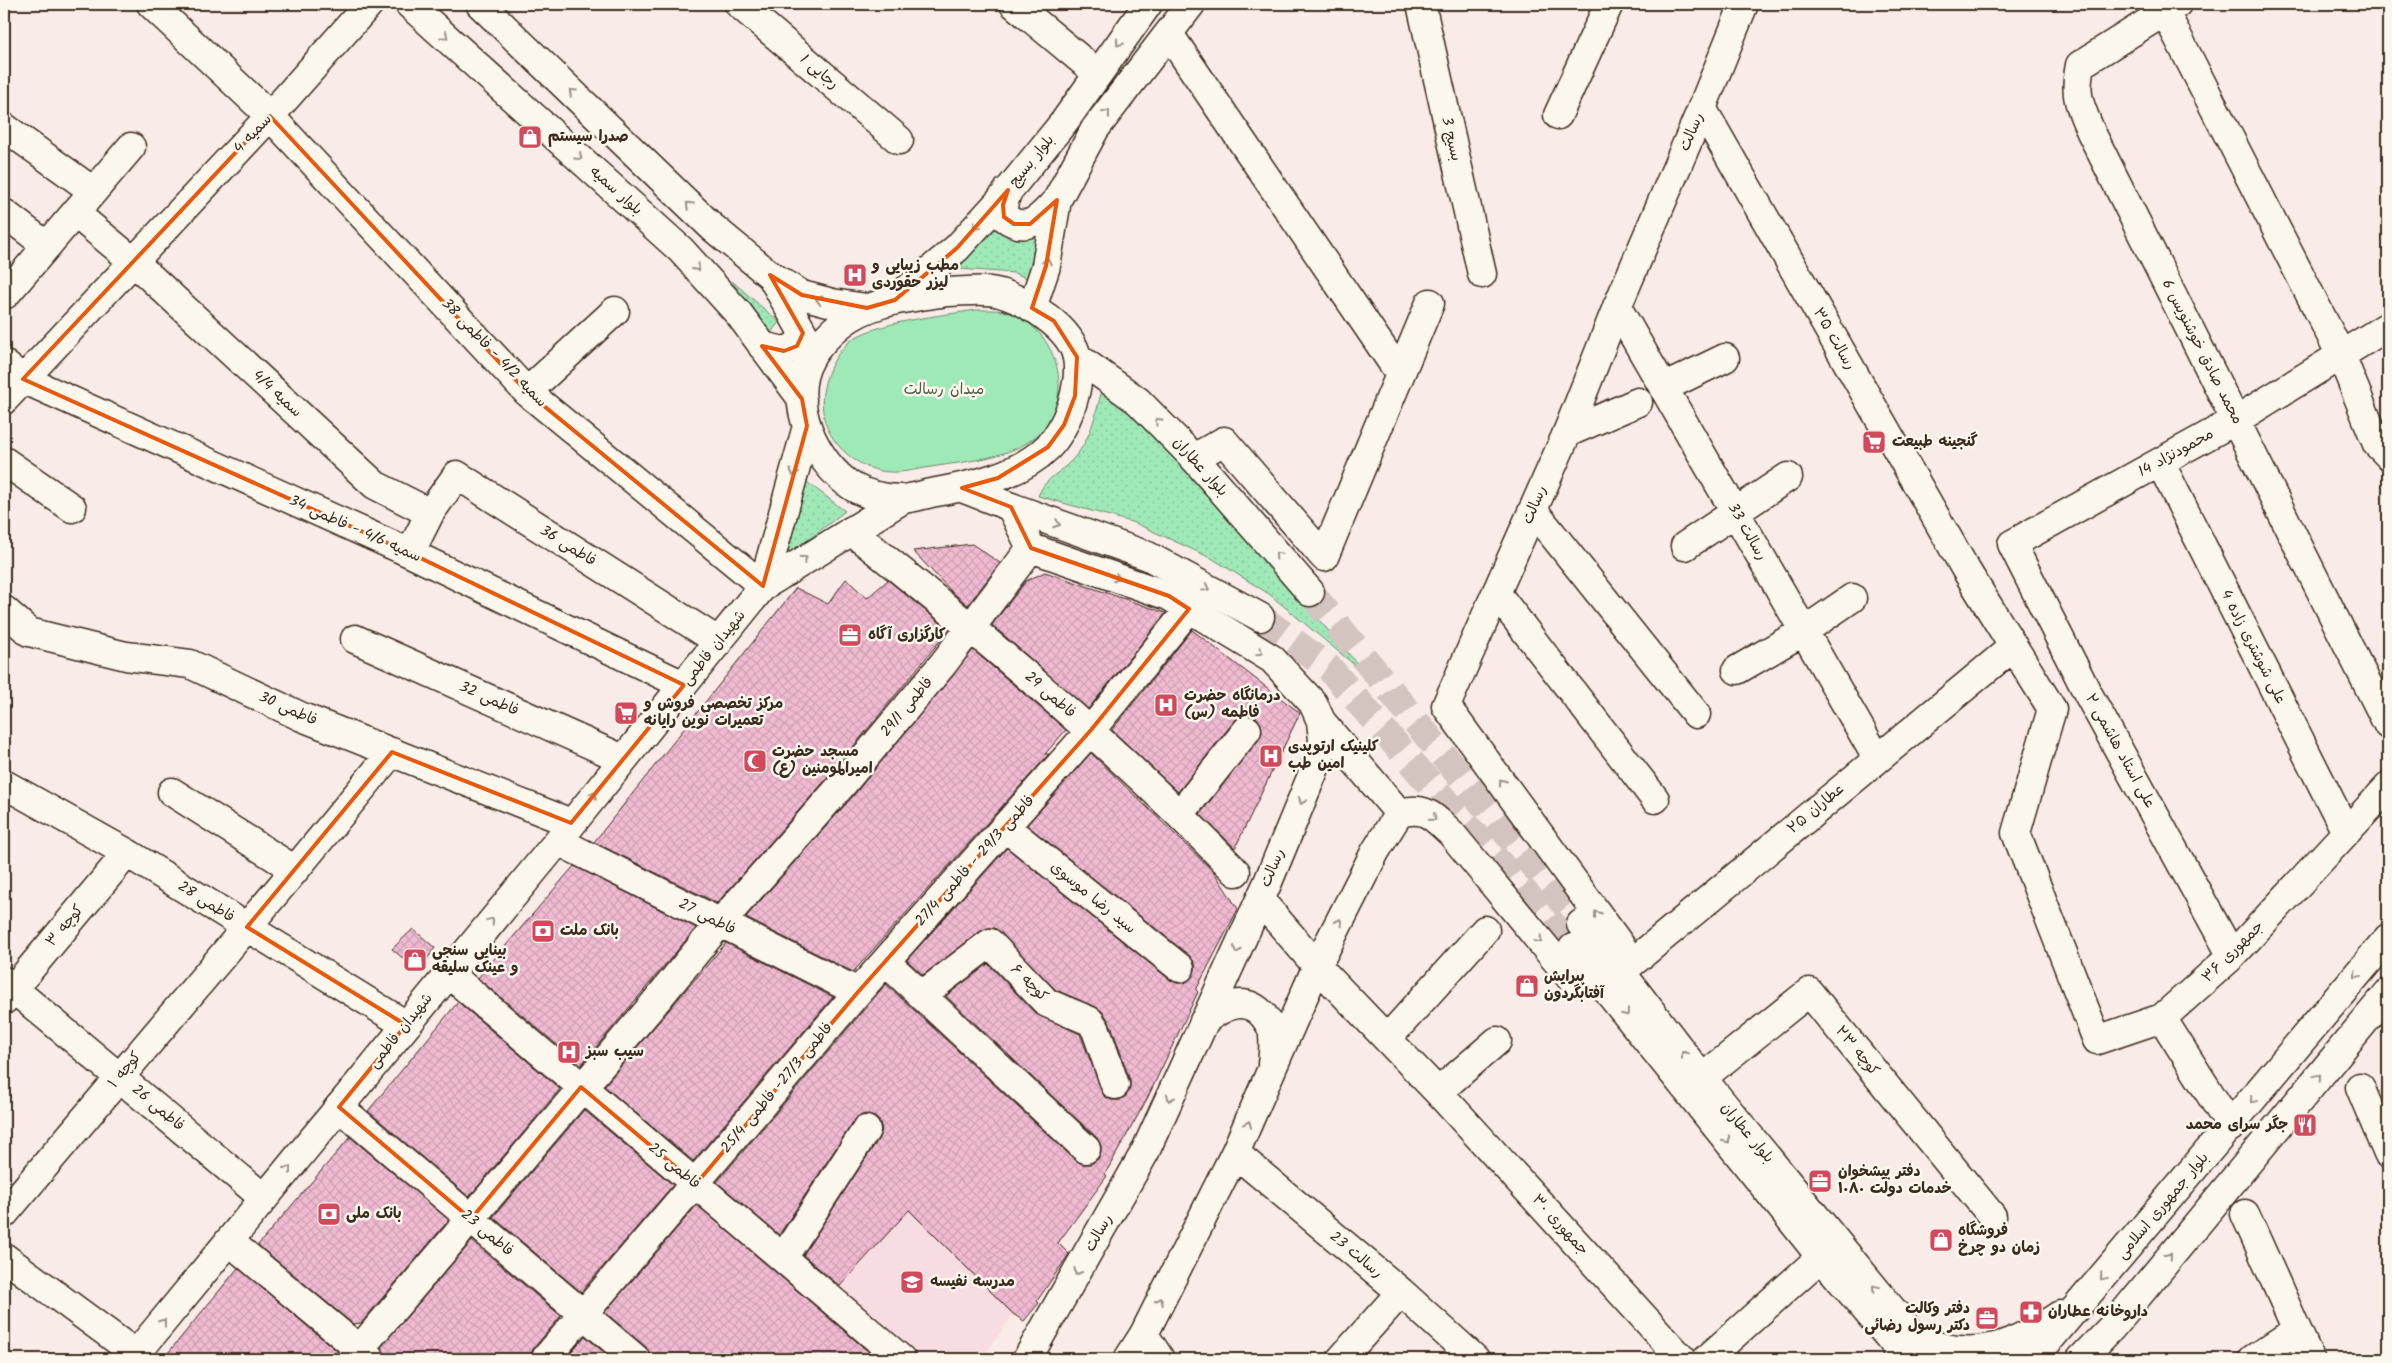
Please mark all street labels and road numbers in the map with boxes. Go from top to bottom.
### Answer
street label: رجایی 1 [794,48,844,96]
street label: سمیه 4 [228,108,278,160]
street label: رسالت [1673,109,1711,155]
street label: بسیج 3 [1434,114,1468,164]
street label: بلوار بسیج [1003,129,1061,193]
street label: بلوار سمیه [584,161,648,221]
street label: محمد صادق خوشنویس 6 [2155,275,2249,429]
street label: سمیه 4/2 - فاطمی 38 [435,293,553,413]
street label: رسالت ۳۵ [1806,303,1862,375]
street label: سمیه 4/4 [247,364,307,424]
street label: محمودنژاد 14 [2134,422,2218,484]
street label: بلوار عطاران [1167,432,1233,502]
street label: رسالت [1516,482,1554,528]
street label: سمیه 4/6 - فاطمی 34 [285,489,425,569]
street label: رسالت 33 [1721,499,1773,565]
street label: فاطمی 36 [535,519,601,573]
street label: علی شوشتری زاده 4 [2214,586,2292,708]
street label: شهیدان فاطمی [676,605,752,691]
street label: فاطمی 29 [1019,666,1081,724]
street label: فاطمی 29/1 [875,672,939,742]
street label: فاطمی 32 [455,675,523,723]
street label: فاطمی 30 [255,685,321,733]
street label: علی استاد هاشمی ۲ [2079,689,2161,813]
street label: عطاران ۲۵ [1782,778,1850,840]
street label: فاطمی 29/3 - فاطمی 27/4 [909,790,1041,932]
street label: رسالت [1254,845,1292,891]
street label: سید رضا موسوی [1045,856,1141,940]
street label: فاطمی 28 [173,875,239,929]
street label: فاطمی 27 [674,892,740,942]
street label: کوچه ۳ [40,900,90,952]
street label: جمهوری ۳۶ [2196,915,2270,989]
street label: کوچه ۶ [1004,958,1054,1008]
street label: شهیدان فاطمی [363,988,439,1074]
street label: فاطمی 27/3- فاطمی 25/4 [715,1017,839,1159]
street label: کوچه ۲۳ [1829,1021,1885,1081]
street label: کوچه ۱ [102,1046,148,1094]
street label: فاطمی 26 [126,1079,190,1137]
street label: بلوار عطاران [1714,1097,1780,1169]
street label: فاطمی 25 [642,1137,706,1195]
street label: بلوار جمهوری اسلامی [2111,1147,2215,1265]
street label: جمهوری ۳۰ [1526,1189,1594,1261]
street label: فاطمی 23 [455,1203,519,1263]
street label: رسالت [1079,1210,1119,1256]
street label: رسالت 23 [1324,1225,1388,1285]

